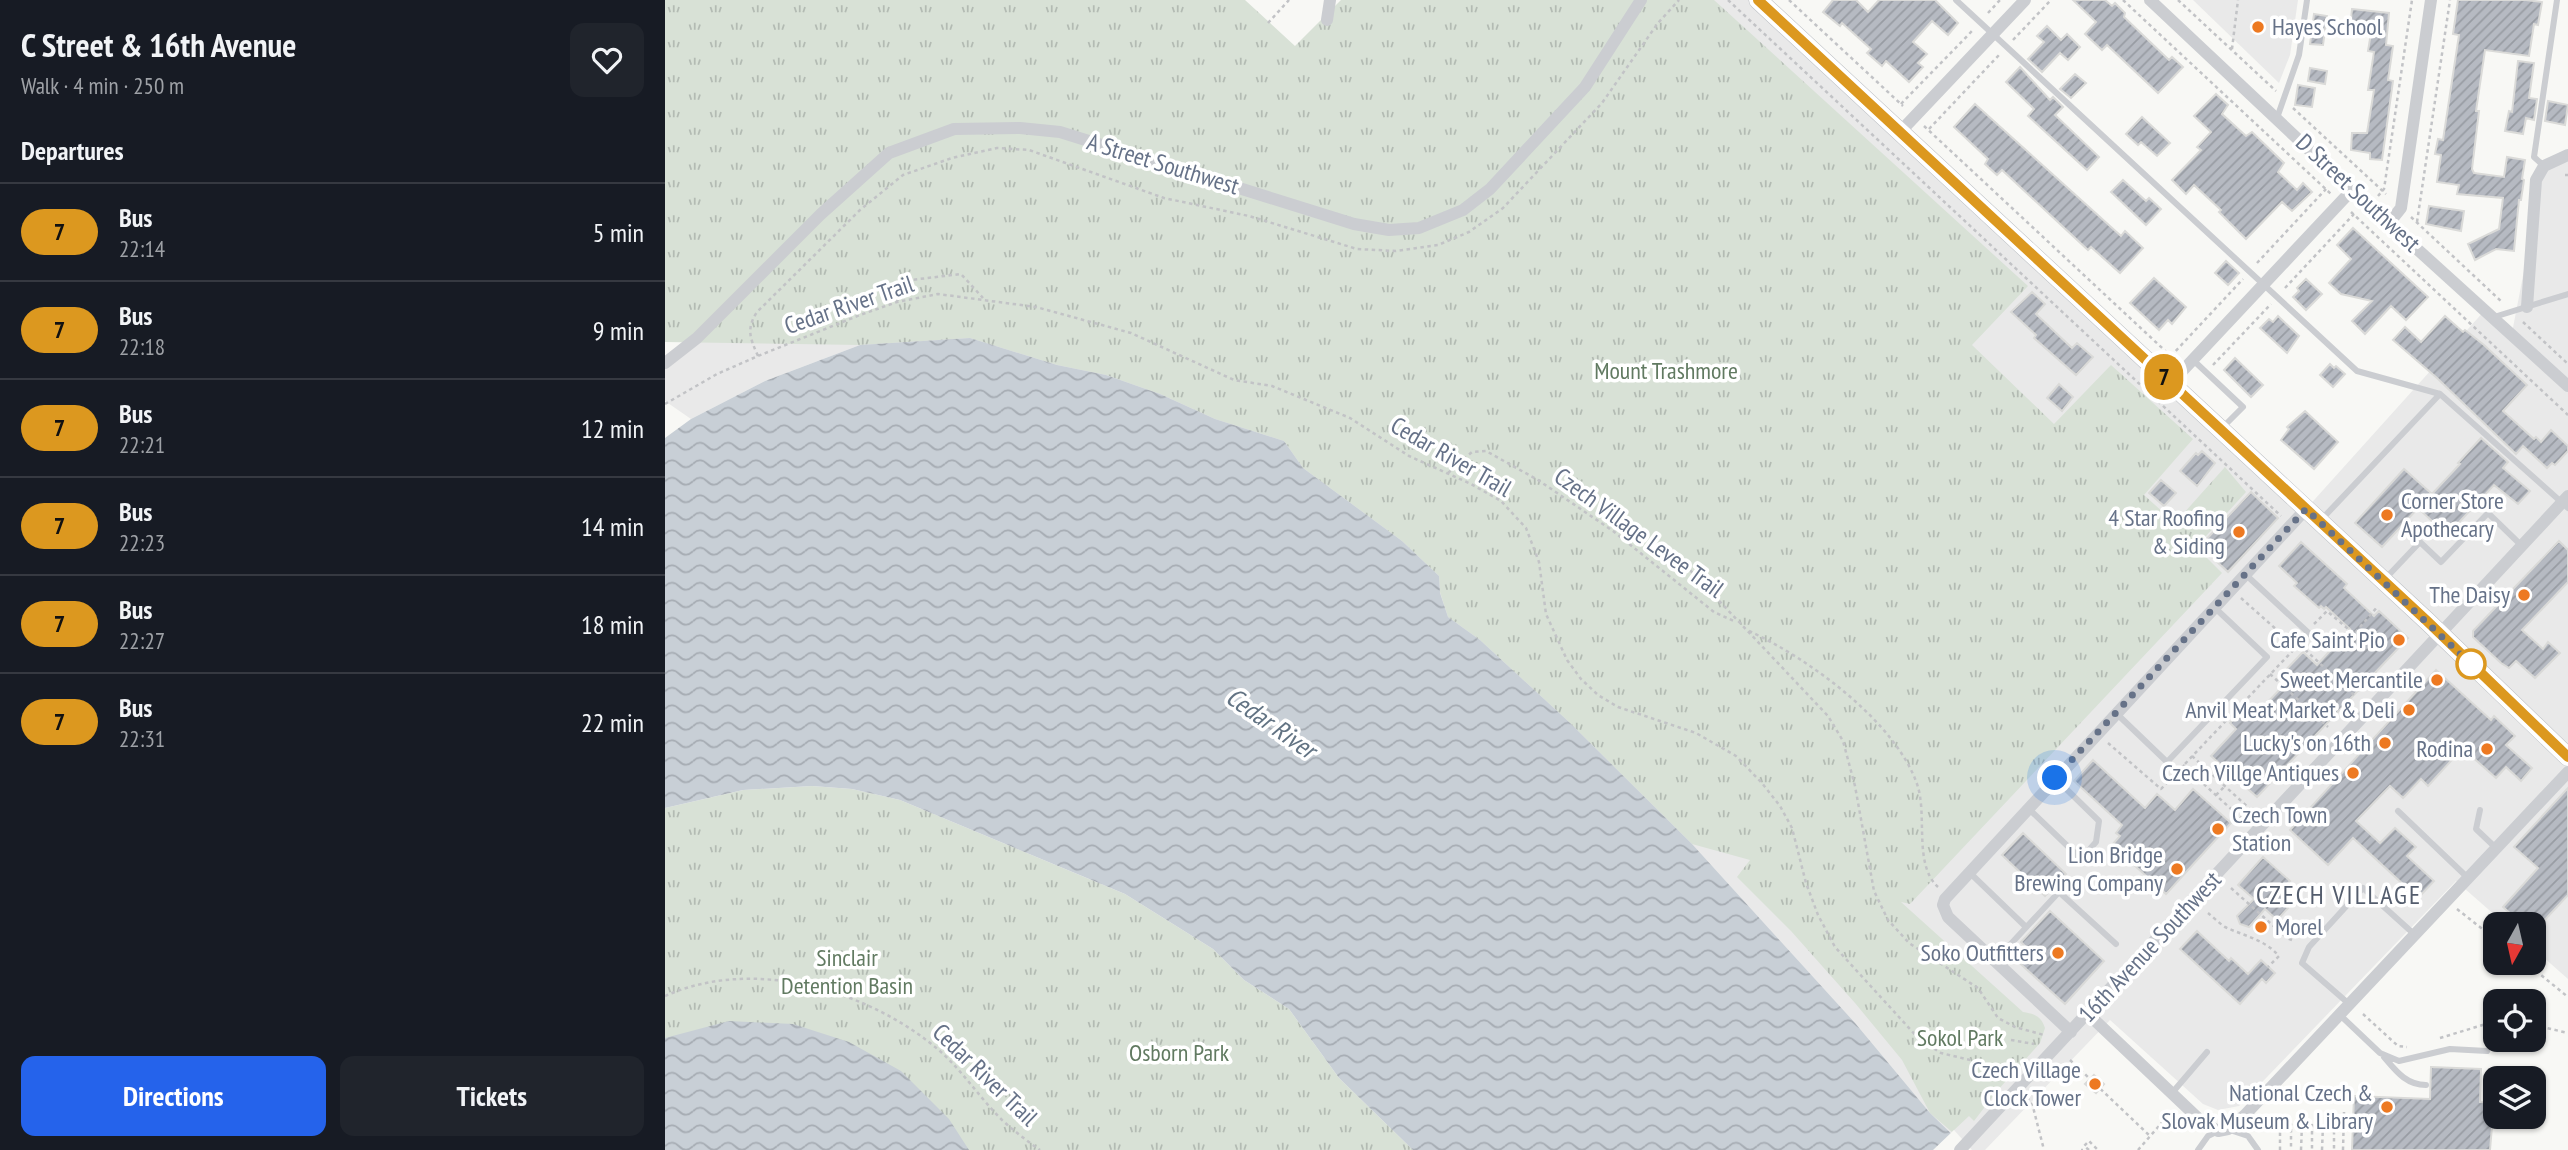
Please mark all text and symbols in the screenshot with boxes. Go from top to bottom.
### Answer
place label: Hayes School [2272,11,2383,42]
marker: Hayes School [2250,19,2266,35]
text: C Street & 16th Avenue [21,23,296,66]
button: heart [570,23,644,97]
text: Walk · 4 min · 250 m [21,71,184,100]
street label: A Street Southwest [1083,126,1243,201]
street label: D Street Southwest [2290,127,2427,259]
text: Departures [21,134,124,167]
text: Bus [119,201,152,234]
text: 7 [54,216,65,247]
text: 5 min [593,216,644,249]
text: 22:14 [119,234,165,263]
street label: Cedar River Trail [780,268,918,341]
text: Bus [119,299,152,332]
text: 7 [54,314,65,345]
text: 9 min [593,314,644,347]
text: 22:18 [119,332,165,361]
line badge: 7 [2141,354,2187,400]
park label: Mount Trashmore [1594,355,1738,386]
text: 7 [2158,361,2170,392]
text: Bus [119,397,152,430]
street label: Cedar River Trail [1385,410,1518,504]
text: 7 [54,412,65,443]
text: 12 min [581,412,644,445]
text: 22:21 [119,430,165,459]
street label: Czech Village Levee Trail [1548,461,1731,605]
place label: Corner Store Apothecary [2401,485,2504,544]
text: Bus [119,495,152,528]
place label: 4 Star Roofing & Siding [2108,502,2225,561]
marker: Corner Store Apothecary [2379,507,2395,523]
text: 7 [54,510,65,541]
text: 14 min [581,510,644,543]
marker: 4 Star Roofing & Siding [2231,524,2247,540]
text: 22:23 [119,528,165,557]
place label: The Daisy [2429,579,2510,610]
marker: The Daisy [2516,587,2532,603]
text: Bus [119,593,152,626]
text: 7 [54,608,65,639]
text: 18 min [581,608,644,641]
place label: Cafe Saint Pio [2270,624,2385,655]
text: 22:27 [119,626,165,655]
marker: Cafe Saint Pio [2391,632,2407,648]
unlabelled marker [2456,649,2486,679]
place label: Sweet Mercantile [2280,664,2423,695]
marker: Sweet Mercantile [2429,672,2445,688]
water label: Cedar River [1220,680,1326,768]
text: Bus [119,691,152,724]
place label: Anvil Meat Market & Deli [2185,694,2395,725]
marker: Anvil Meat Market & Deli [2401,702,2417,718]
text: 7 [54,706,65,737]
text: 22 min [581,706,644,739]
text: 22:31 [119,724,165,753]
place label: Lucky's on 16th [2243,727,2371,758]
place label: Rodina [2416,733,2473,764]
marker: Lucky's on 16th [2377,735,2393,751]
marker: Rodina [2479,741,2495,757]
place label: Czech Villge Antiques [2162,757,2339,788]
your location [2037,760,2072,795]
marker: Czech Villge Antiques [2345,765,2361,781]
place label: Czech Town Station [2232,799,2327,858]
marker: Czech Town Station [2210,821,2226,837]
place label: Lion Bridge Brewing Company [2014,839,2163,898]
marker: Lion Bridge Brewing Company [2169,861,2185,877]
street label: 16th Avenue Southwest [2072,864,2228,1029]
district label: CZECH VILLAGE [2256,878,2422,911]
place label: Morel [2275,911,2323,942]
north arrow [2483,912,2546,975]
map controls [2483,912,2546,1129]
marker: Morel [2253,919,2269,935]
place label: Soko Outfitters [1921,937,2044,968]
park label: Sinclair Detention Basin [781,942,913,1001]
marker: Soko Outfitters [2050,945,2066,961]
button: locate [2483,989,2546,1052]
street label: Cedar River Trail [926,1017,1045,1133]
park label: Sokol Park [1917,1022,2004,1053]
park label: Osborn Park [1129,1037,1230,1068]
place label: Czech Village Clock Tower [1971,1054,2081,1113]
button: Directions [21,1056,326,1136]
button: Tickets [340,1056,644,1136]
button: layers [2483,1066,2546,1129]
marker: Czech Village Clock Tower [2087,1076,2103,1092]
place label: National Czech & Slovak Museum & Library [2161,1077,2373,1136]
marker: National Czech & Slovak Museum & Library [2379,1099,2395,1115]

